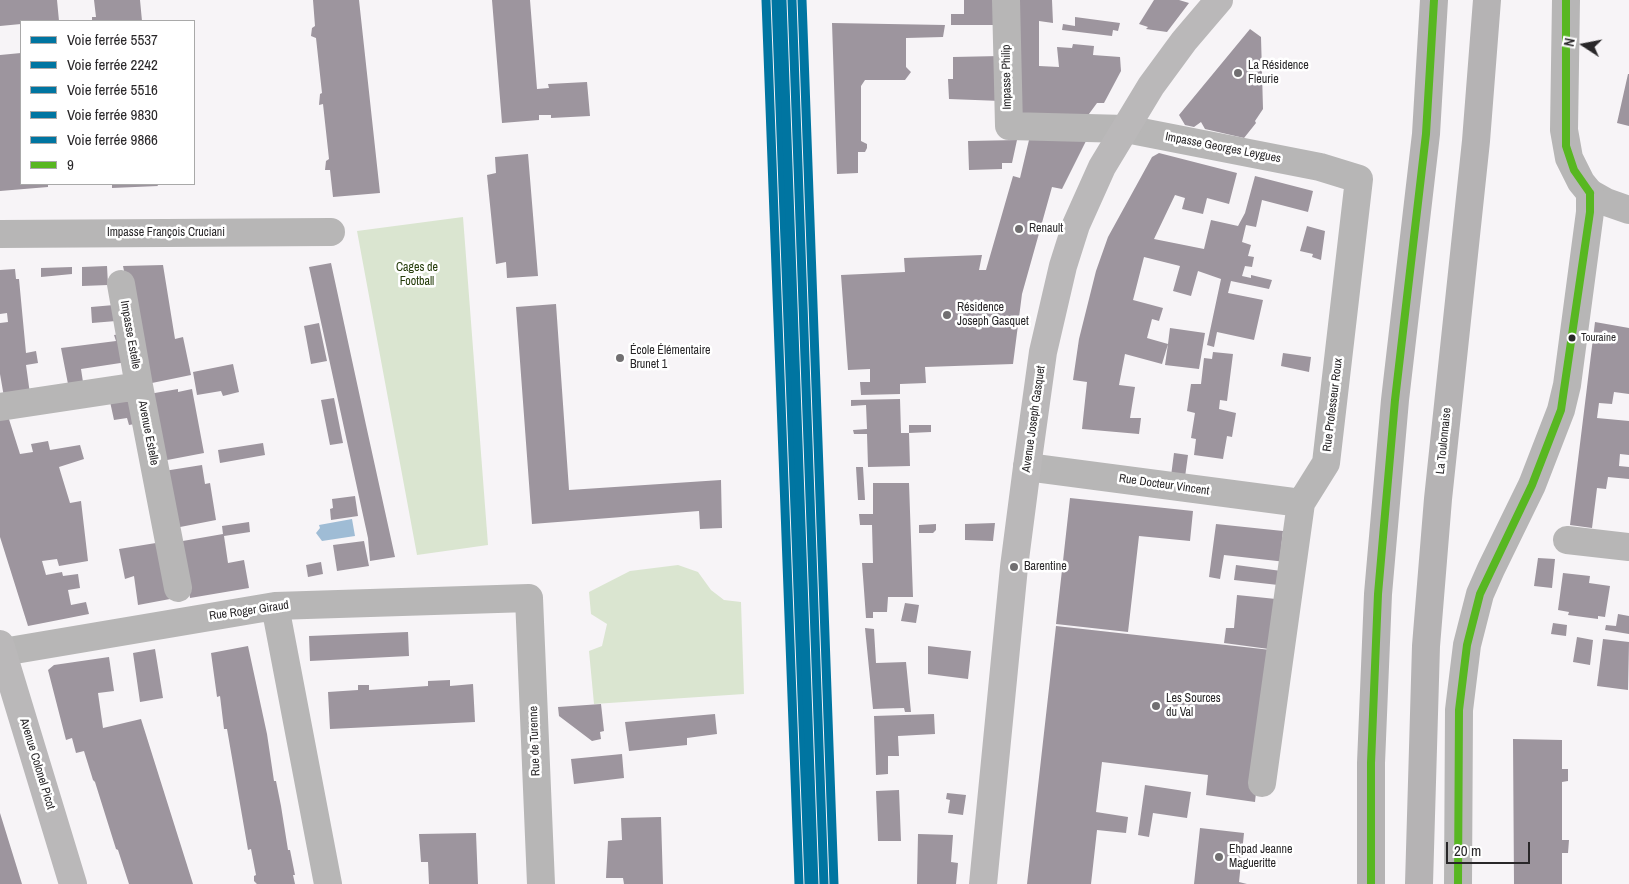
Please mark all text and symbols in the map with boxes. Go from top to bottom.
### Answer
legend [20,20,195,185]
north arrow [1559,20,1609,70]
text: Voie ferrée 5537 [67,29,158,50]
text: N [1560,36,1579,48]
street label: Impasse Philip [999,44,1015,110]
text: Voie ferrée 2242 [67,54,158,75]
place label: La Résidence Fleurie [1248,59,1309,87]
marker: La Résidence Fleurie [1232,67,1244,79]
text: Voie ferrée 5516 [67,79,158,100]
text: Voie ferrée 9830 [67,104,158,125]
text: Voie ferrée 9866 [67,129,158,150]
street label: Impasse Georges Leygues [1164,130,1282,166]
text: 9 [67,154,74,175]
place label: Renault [1029,222,1063,236]
marker: Renault [1013,223,1025,235]
street label: Impasse François Cruciani [107,226,225,240]
park label: Cages de Football [396,261,438,289]
street label: Impasse Estelle [117,300,143,370]
place label: Résidence Joseph Gasquet [957,301,1029,329]
marker: Résidence Joseph Gasquet [941,309,953,321]
place label: Touraine [1581,331,1616,345]
marker: Touraine [1567,333,1577,343]
place label: École Élémentaire Brunet 1 [630,344,710,372]
marker: École Élémentaire Brunet 1 [614,352,626,364]
street label: Rue Professeur Roux [1320,357,1346,453]
street label: Avenue Joseph Gasquet [1019,365,1049,473]
street label: Avenue Estelle [135,399,161,467]
street label: La Toulonnaise [1433,407,1455,475]
street label: Rue Docteur Vincent [1118,472,1210,498]
place label: Barentine [1024,560,1067,574]
marker: Barentine [1008,561,1020,573]
street label: Rue Roger Giraud [208,598,290,624]
place label: Les Sources du Val [1166,692,1221,720]
marker: Les Sources du Val [1150,700,1162,712]
street label: Rue de Turenne [527,706,543,776]
street label: Avenue Colonel Picot [16,717,58,811]
scale bar [1449,832,1533,864]
text: 20 m [1454,840,1481,861]
place label: Ehpad Jeanne Magueritte [1229,843,1292,871]
marker: Ehpad Jeanne Magueritte [1213,851,1225,863]

